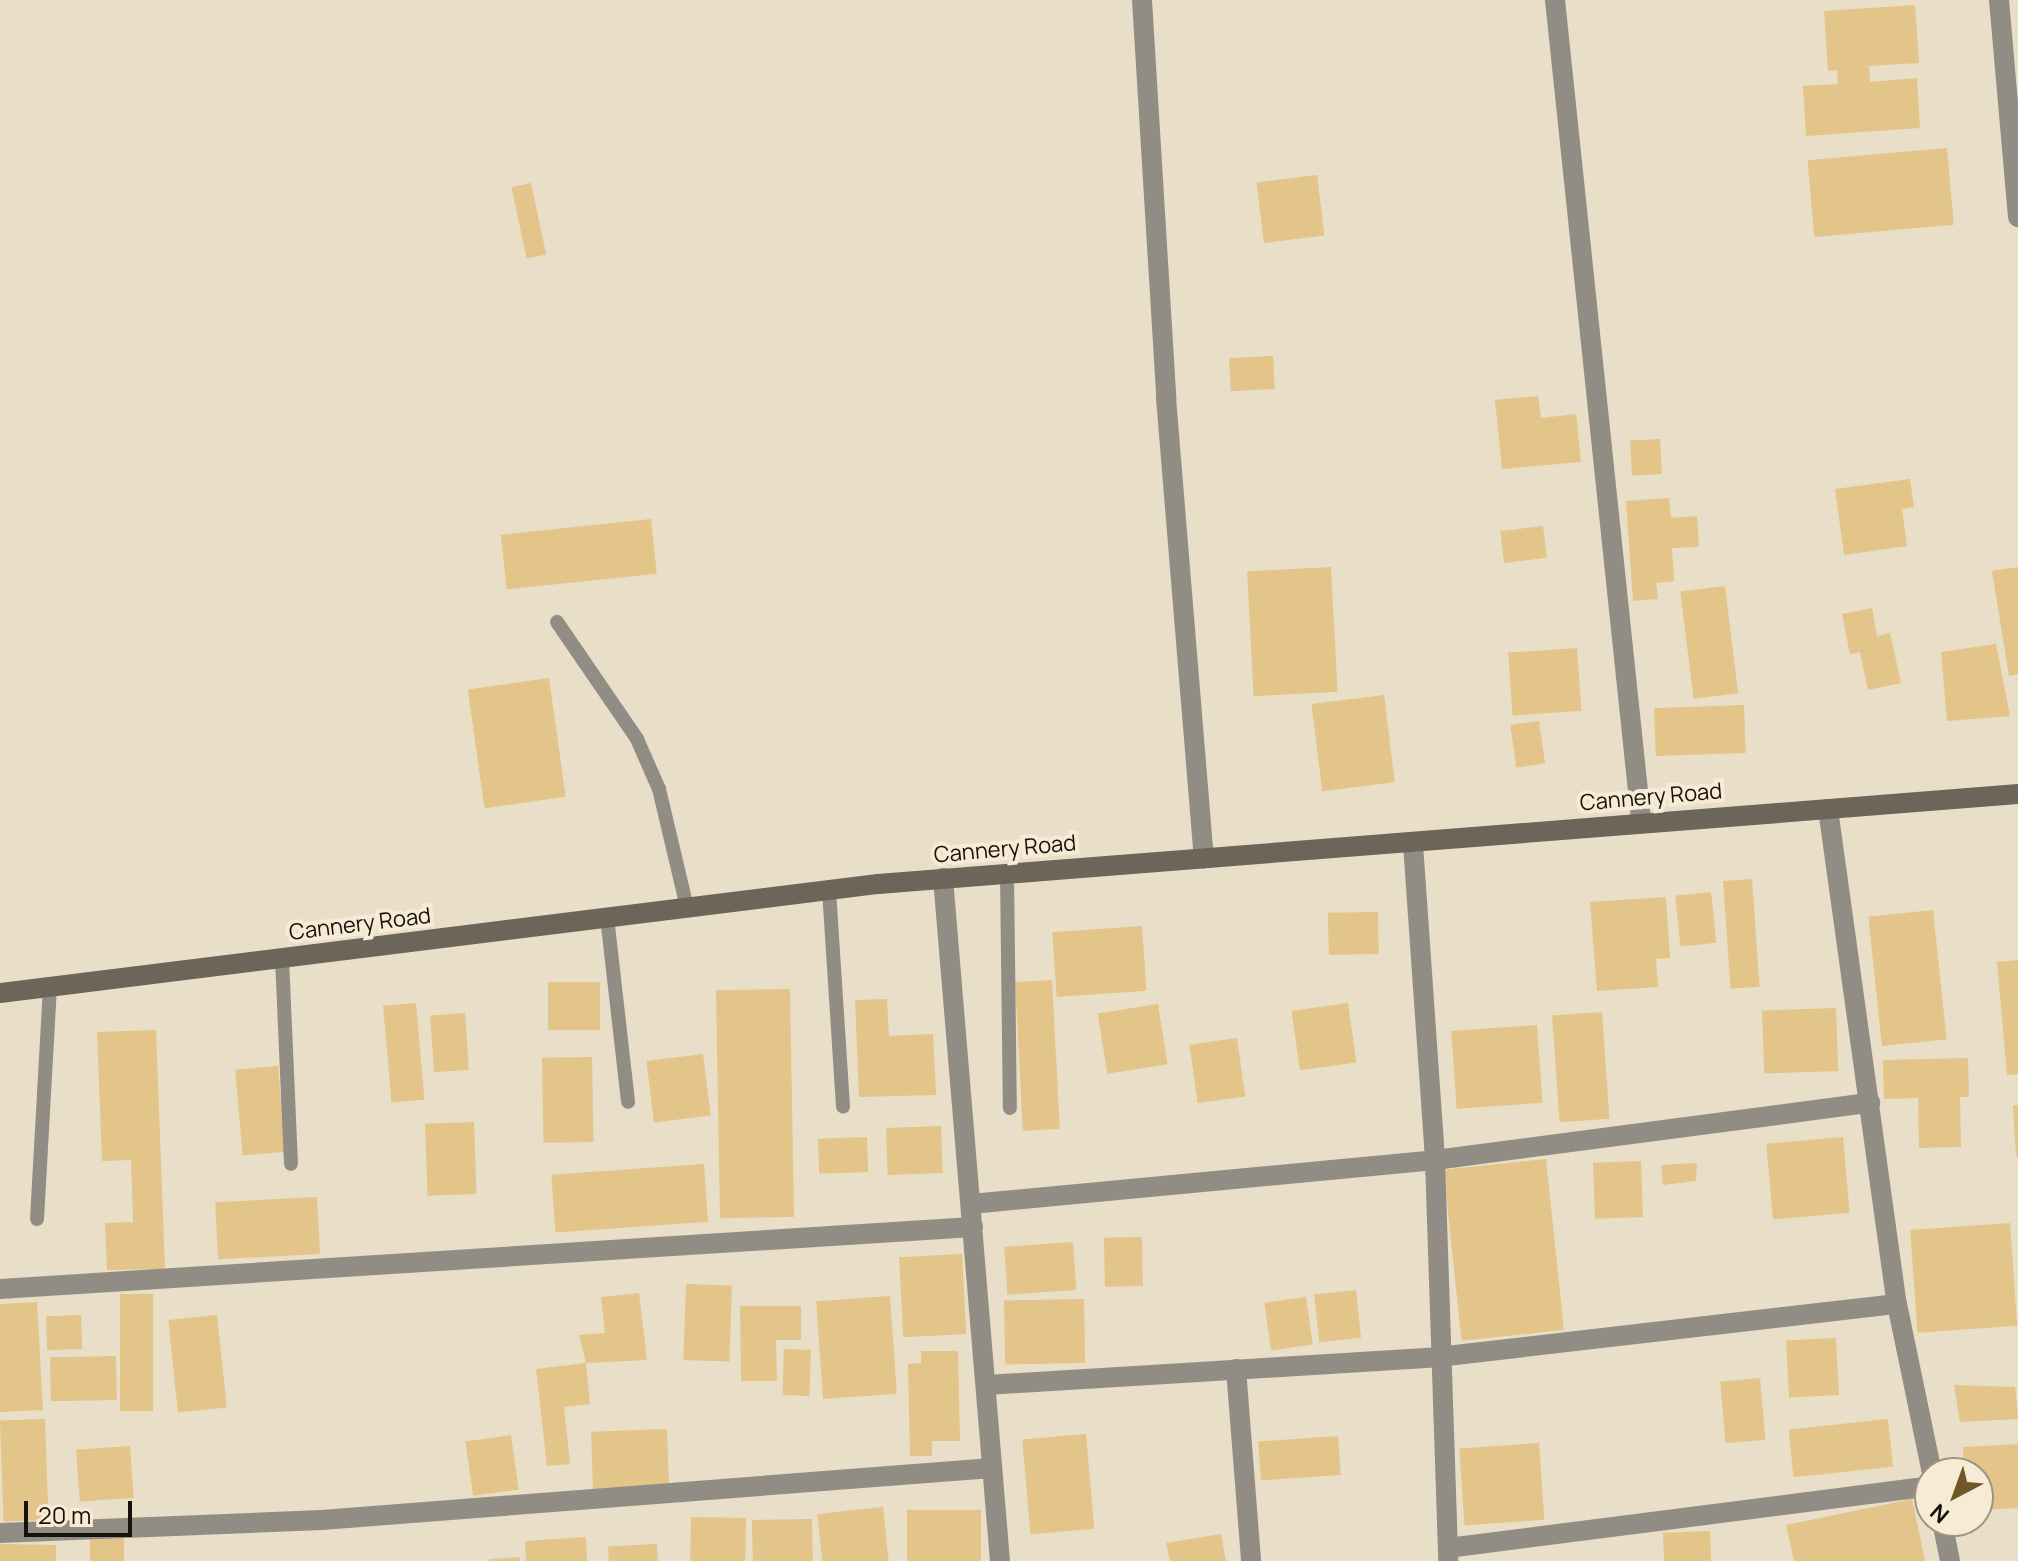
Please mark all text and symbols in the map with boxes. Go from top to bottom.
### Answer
street label: Cannery Road [1579,778,1723,816]
street label: Cannery Road [933,830,1077,868]
street label: Cannery Road [288,902,432,946]
north arrow [1914,1457,1994,1537]
scale bar [28,1485,136,1535]
text: N [1924,1497,1955,1530]
text: 20 m [38,1498,91,1531]

